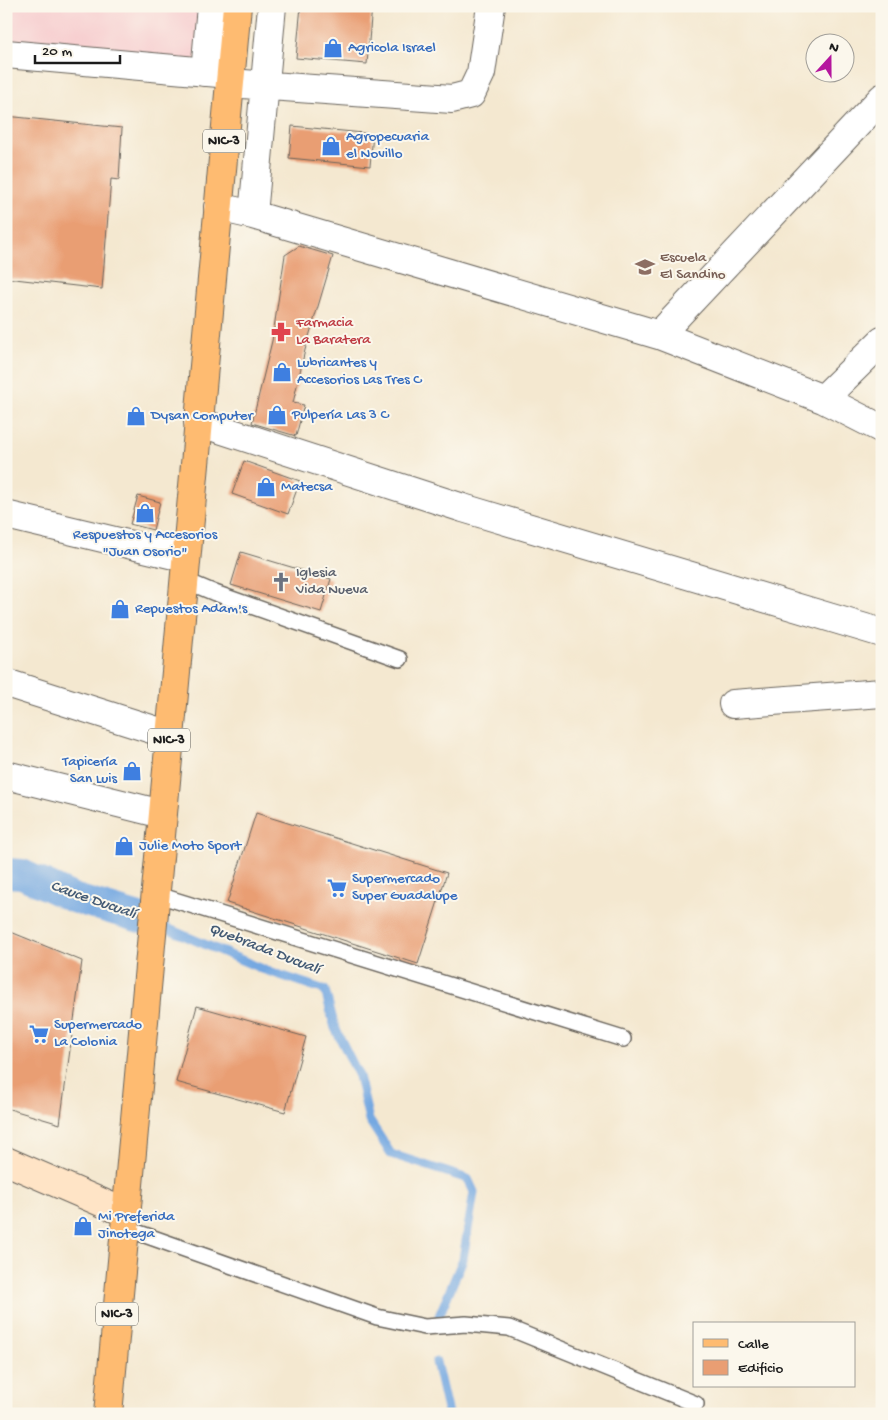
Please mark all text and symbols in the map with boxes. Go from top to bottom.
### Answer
scale bar [35,32,120,64]
north arrow [806,32,856,82]
shop icon: Agricola Israel [322,37,344,59]
place label: Agricola Israel [348,39,436,57]
text: N [826,39,841,58]
text: 20 m [42,43,72,61]
place label: Agropecuaria el Novillo [346,128,430,163]
road number: NIC-3 [203,130,245,152]
shop icon: Agropecuaria el Novillo [320,135,342,157]
place label: Escuela El Sandino [660,249,726,284]
school or university icon: Escuela El Sandino [634,256,656,278]
place label: Farmacia La Baratera [295,314,371,349]
pharmacy icon: Farmacia La Baratera [270,321,292,343]
place label: Lubricantes y Accesorios Las Tres C [297,354,422,389]
shop icon: Lubricantes y Accesorios Las Tres C [271,361,293,383]
shop icon: Pulpería Las 3 C [266,404,288,426]
shop icon: Dysan Computer [125,405,147,427]
place label: Pulpería Las 3 C [291,406,389,424]
place label: Dysan Computer [150,407,255,425]
shop icon: Matecsa [255,476,277,498]
place label: Matecsa [281,478,333,496]
shop icon: Respuestos y Accesorios "Juan Osorio" [134,502,156,524]
place label: Respuestos y Accesorios "Juan Osorio" [73,526,218,561]
place label: Iglesia Vida Nueva [295,564,368,599]
church icon: Iglesia Vida Nueva [270,571,292,593]
shop icon: Repuestos Adam's [109,598,131,620]
place label: Repuestos Adam's [135,600,248,618]
road number: NIC-3 [148,728,190,752]
place label: Tapicería San Luis [62,753,118,788]
shop icon: Tapicería San Luis [121,760,143,782]
shop icon: Julie Moto Sport [113,835,135,857]
place label: Julie Moto Sport [139,837,243,855]
place label: Supermercado Super Guadalupe [352,870,458,905]
water label: Cauce Ducualí [48,877,142,926]
supermarket icon: Supermercado Super Guadalupe [326,877,348,899]
water label: Quebrada Ducualí [205,920,326,981]
place label: Supermercado La Colonia [54,1016,142,1051]
supermarket icon: Supermercado La Colonia [28,1023,50,1045]
place label: Mi Preferida Jinotega [98,1208,175,1243]
shop icon: Mi Preferida Jinotega [72,1215,94,1237]
road number: NIC-3 [96,1302,138,1326]
legend [693,1322,856,1388]
text: Calle [738,1336,769,1354]
text: Edificio [738,1360,784,1378]

